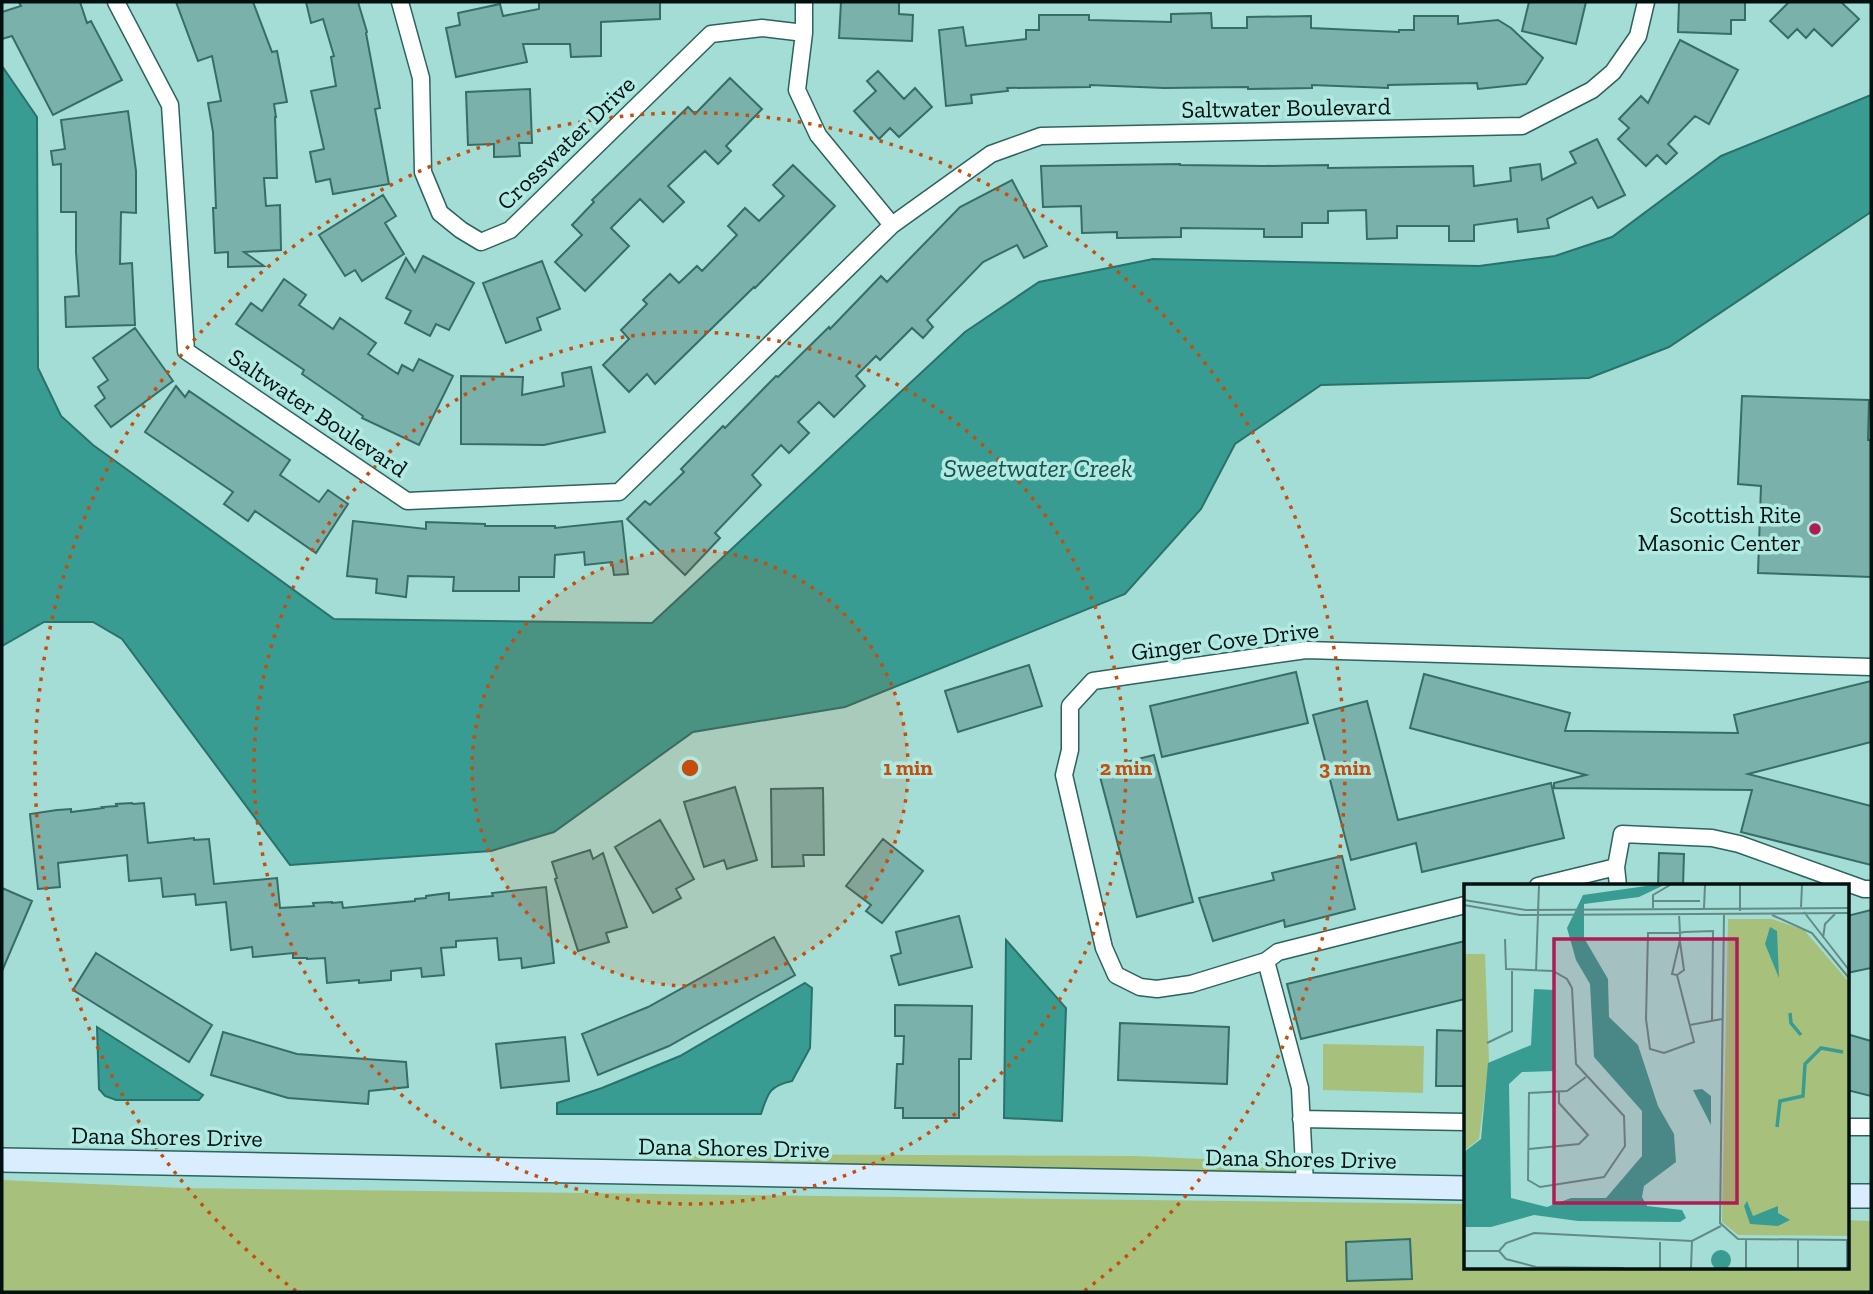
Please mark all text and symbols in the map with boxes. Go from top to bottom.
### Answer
street label: Crosswater Drive [491,69,641,216]
street label: Saltwater Boulevard [1181,91,1391,124]
street label: Saltwater Boulevard [223,342,413,483]
water label: Sweetwater Creek [943,452,1133,484]
place label: Scottish Rite Masonic Center [1638,500,1801,557]
marker: Scottish Rite Masonic Center [1807,521,1823,537]
street label: Ginger Cove Drive [1129,615,1321,666]
text: 1 min [883,755,933,780]
text: 2 min [1100,755,1153,780]
text: 3 min [1319,755,1372,780]
centre of rings [678,756,702,780]
inset map [1464,884,1848,1270]
street label: Dana Shores Drive [71,1120,263,1153]
street label: Dana Shores Drive [638,1131,830,1164]
street label: Dana Shores Drive [1205,1142,1397,1175]

